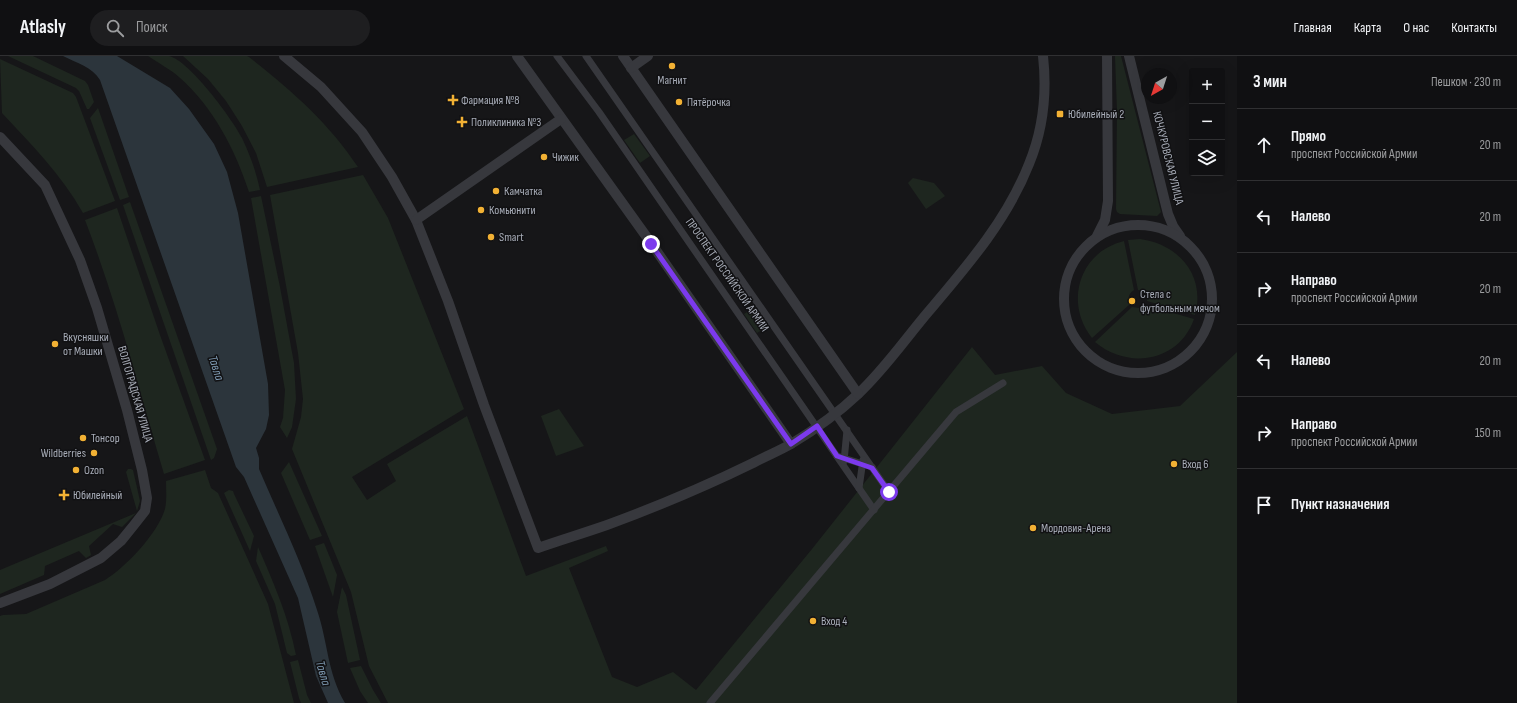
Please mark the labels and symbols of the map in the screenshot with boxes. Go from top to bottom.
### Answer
marker: Магнит [667,61,677,71]
north arrow [1141,68,1177,104]
place label: Магнит [657,73,687,88]
place label: Фармация №8 [461,93,519,108]
marker: Фармация №8 [448,95,458,105]
place label: Пятёрочка [687,95,731,110]
marker: Пятёрочка [674,97,684,107]
place label: Юбилейный 2 [1068,107,1124,122]
marker: Юбилейный 2 [1055,109,1065,119]
street label: КОЧКУРОВСКАЯ УЛИЦА [1149,110,1187,207]
place label: Поликлиника №3 [471,115,541,130]
marker: Поликлиника №3 [456,116,468,128]
place label: Чижик [552,150,579,165]
marker: Чижик [539,152,549,162]
place label: Камчатка [504,184,543,199]
marker: Камчатка [491,186,501,196]
place label: Комьюнити [489,203,535,218]
marker: Комьюнити [476,205,486,215]
street label: ПРОСПЕКТ РОССИЙСКОЙ АРМИИ [682,215,772,335]
place label: Smart [499,230,524,245]
marker: Smart [486,232,496,242]
route end [642,235,660,253]
place label: Стела с футбольным мячом [1140,287,1220,316]
marker: Стела с футбольным мячом [1127,296,1137,306]
place label: Вкусняшки от Машки [63,330,109,359]
marker: Вкусняшки от Машки [50,339,60,349]
street label: ВОЛГОГРАДСКАЯ УЛИЦА [114,344,156,445]
water label: Тавла [204,354,228,383]
place label: Тонсор [91,431,120,446]
marker: Тонсор [78,433,88,443]
place label: Wildberries [41,446,86,461]
marker: Wildberries [89,448,99,458]
place label: Вход 6 [1182,457,1208,472]
marker: Вход 6 [1169,459,1179,469]
place label: Ozon [84,463,104,478]
marker: Ozon [71,465,81,475]
route start [880,483,898,501]
place label: Юбилейный [73,488,122,503]
marker: Юбилейный [58,489,70,501]
place label: Мордовия-Арена [1041,521,1111,536]
marker: Мордовия-Арена [1028,523,1038,533]
place label: Вход 4 [821,614,847,629]
marker: Вход 4 [808,616,818,626]
water label: Тавла [312,659,334,688]

